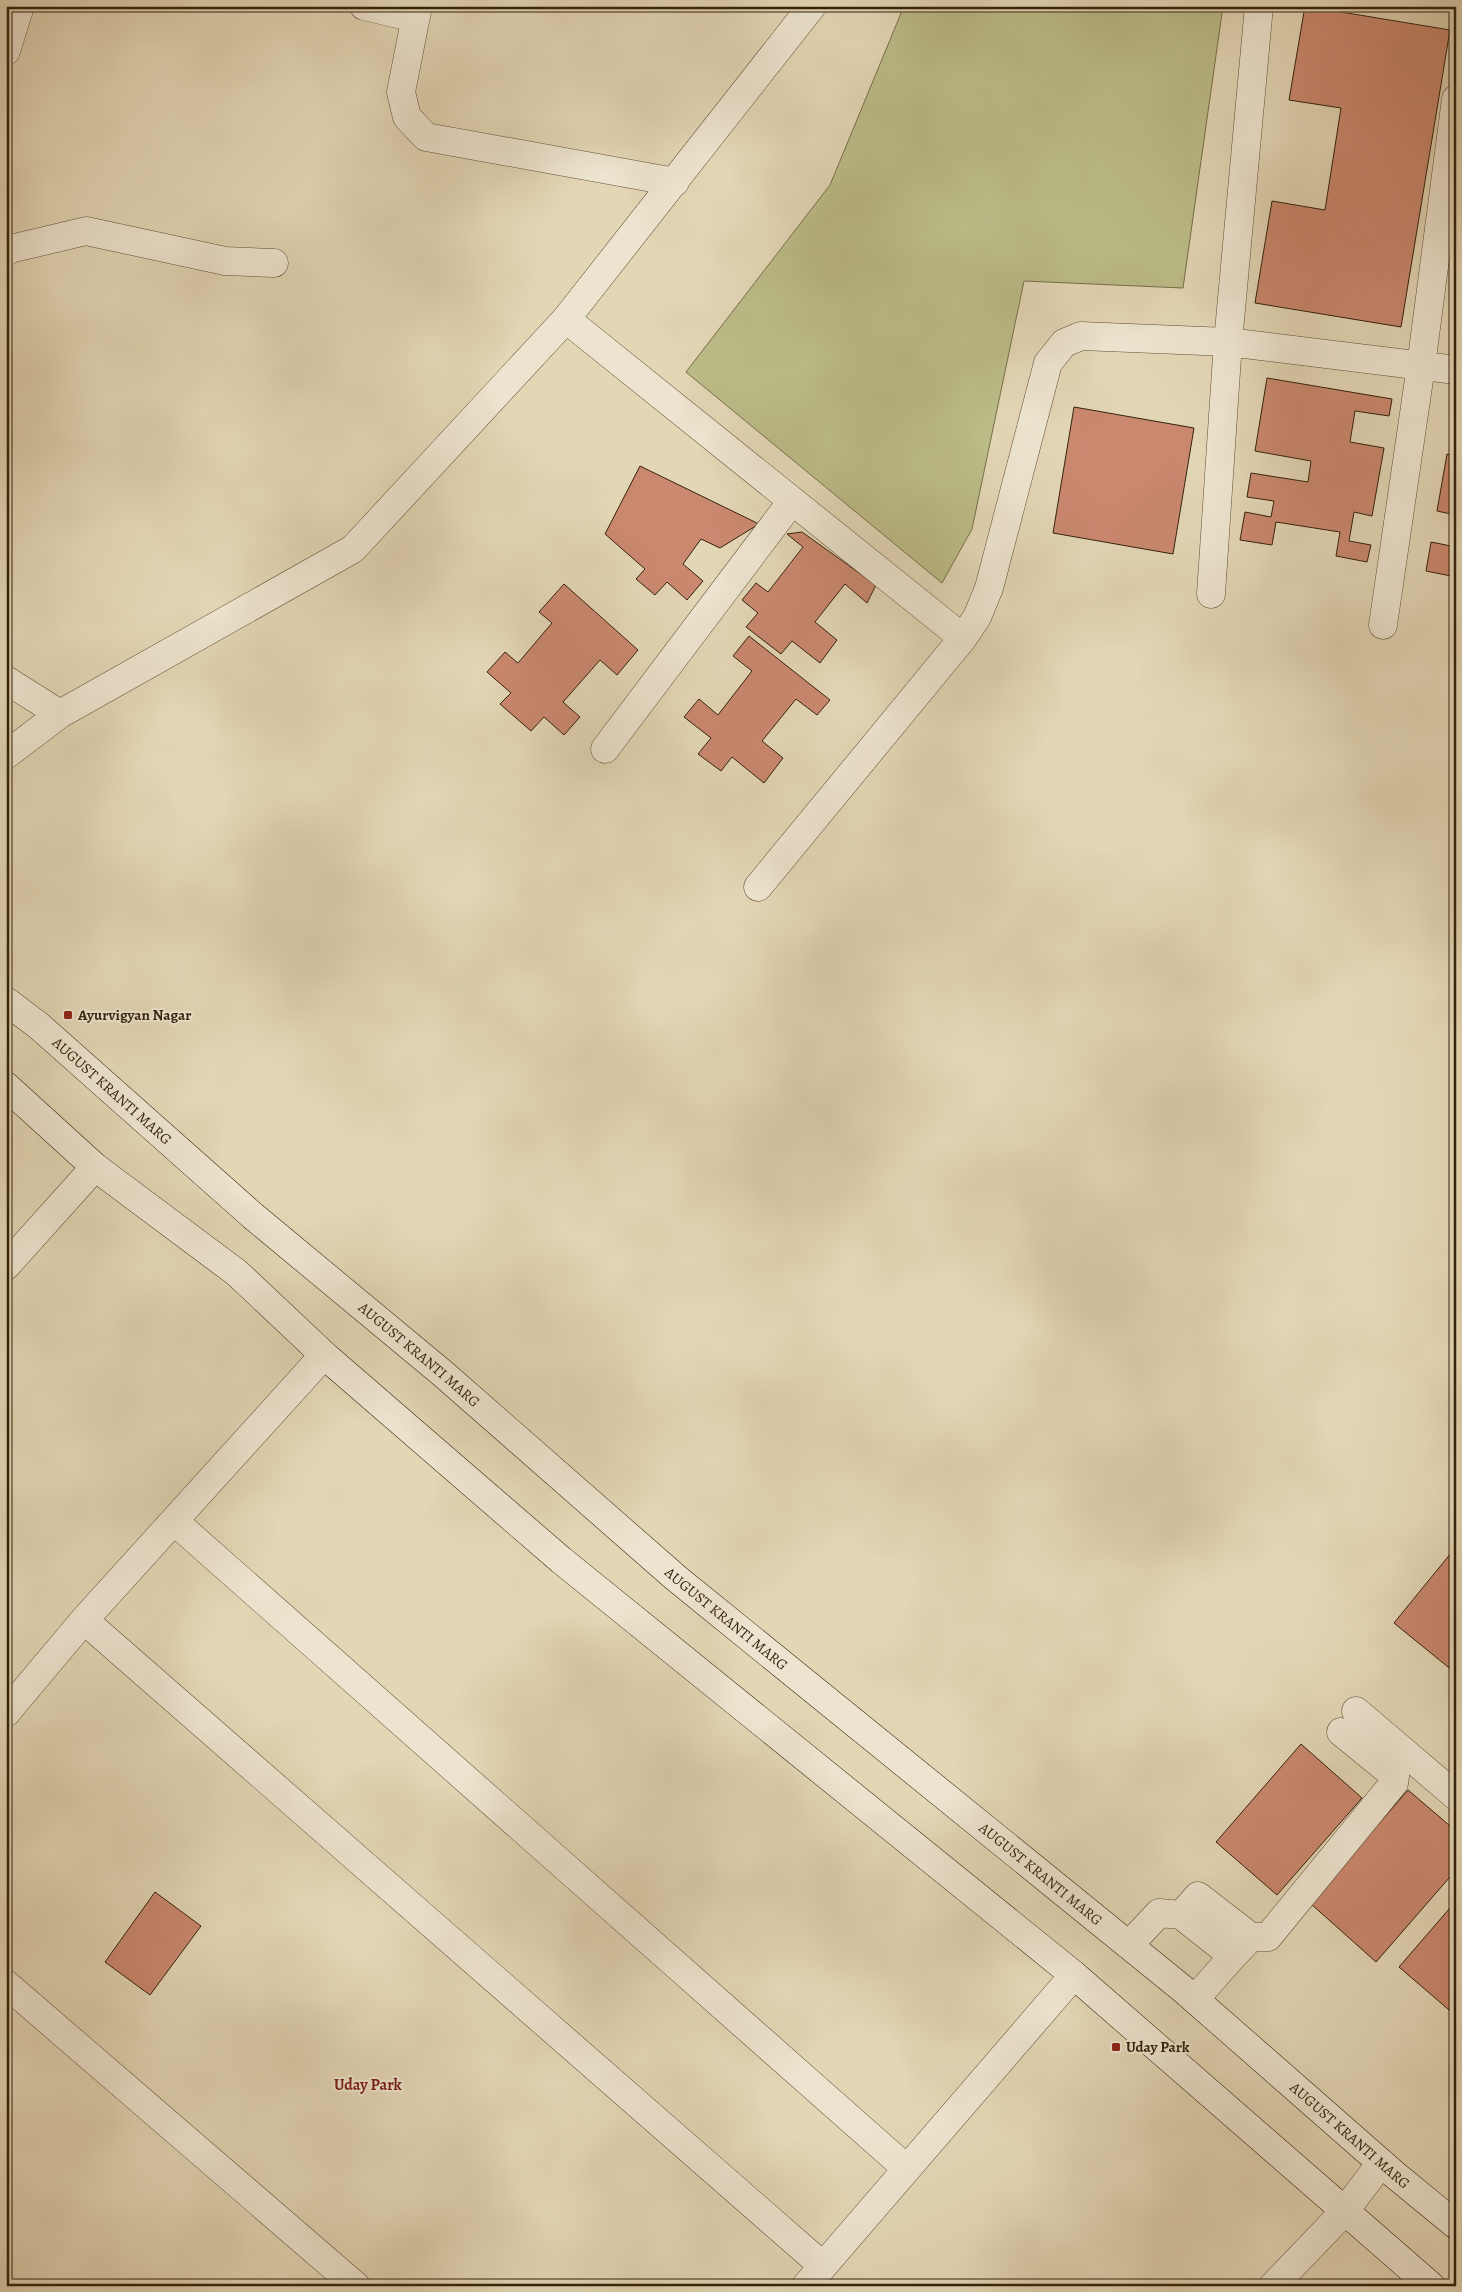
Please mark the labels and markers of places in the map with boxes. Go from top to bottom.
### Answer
place label: Ayurvigyan Nagar [77,1005,191,1025]
marker: Ayurvigyan Nagar [62,1009,74,1021]
place label: Uday Park [1126,2037,1190,2057]
marker: Uday Park [1110,2041,1122,2053]

